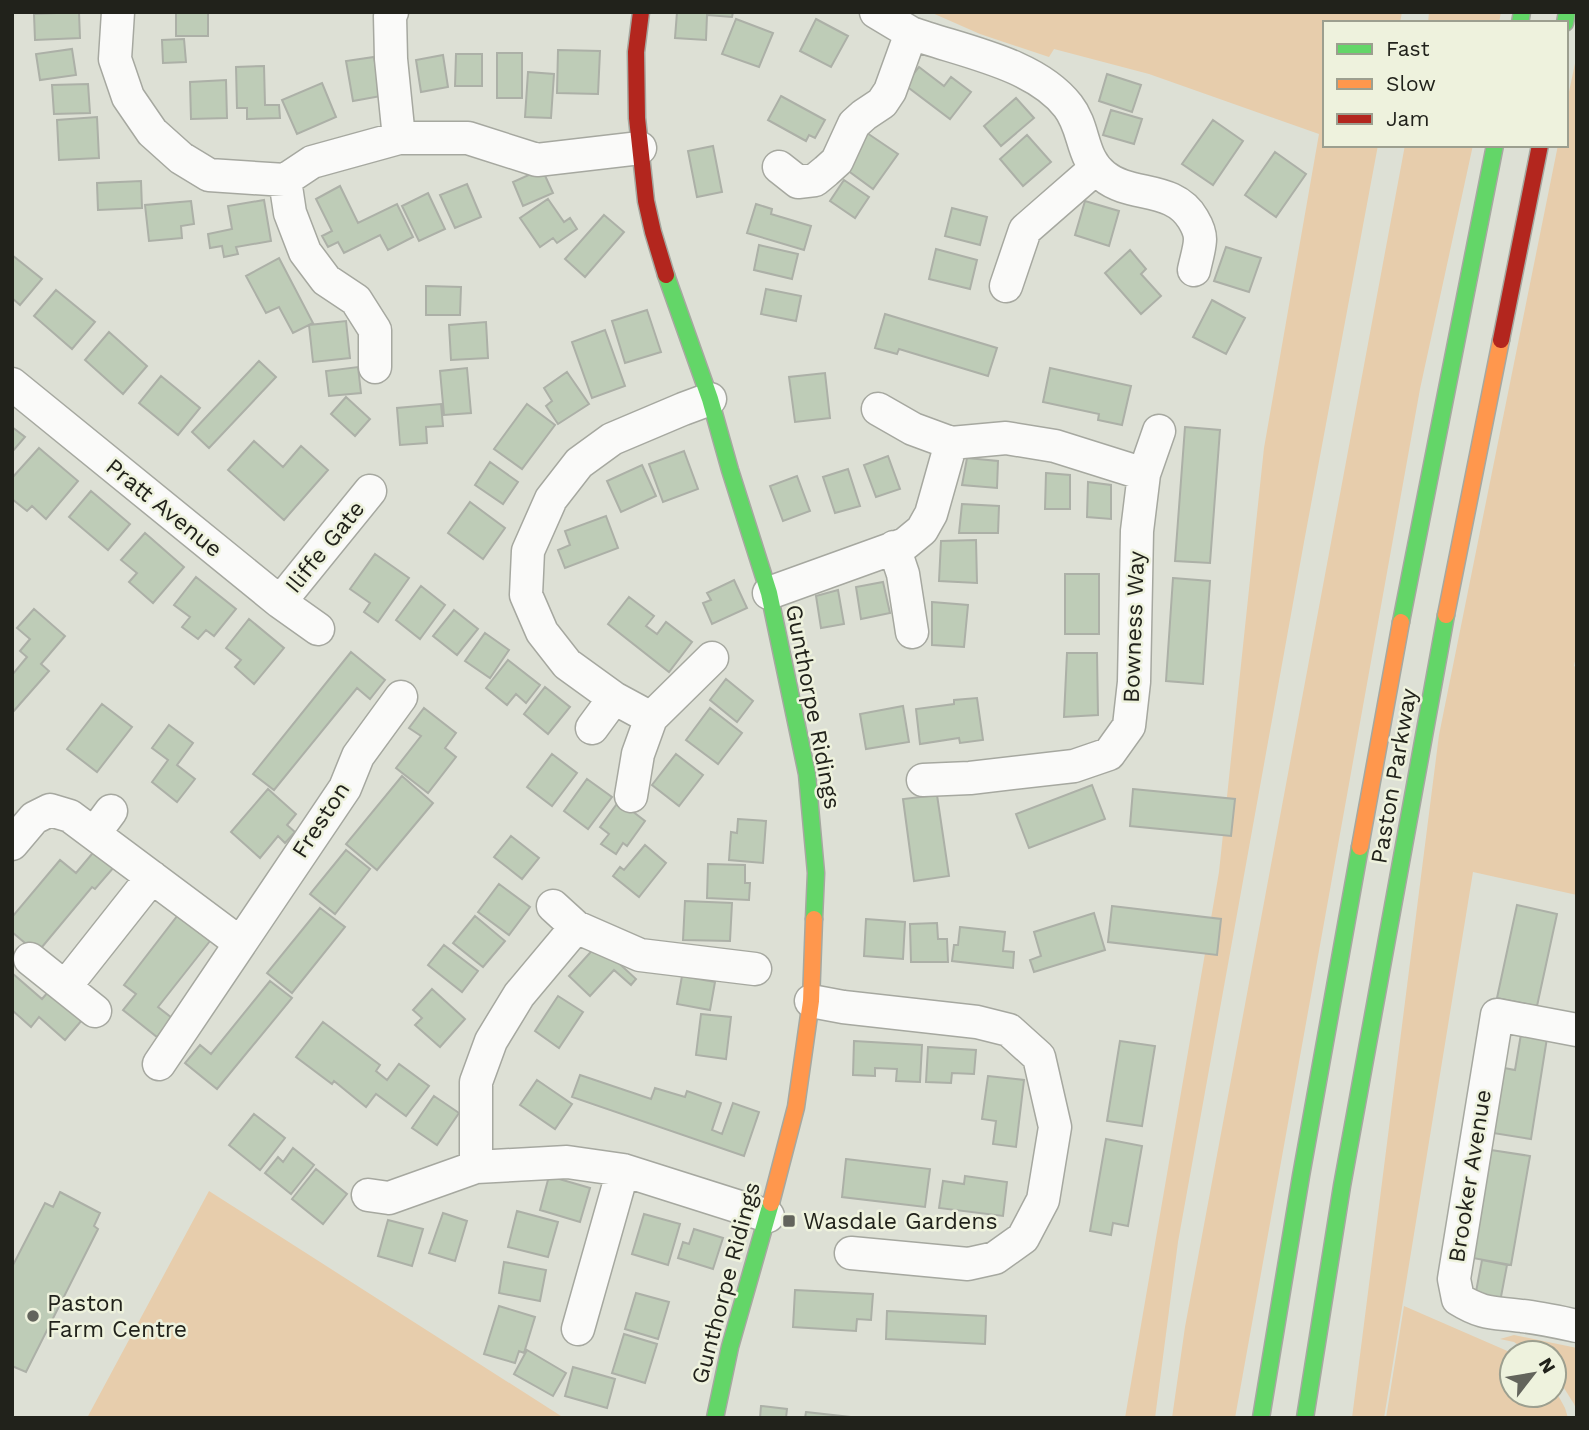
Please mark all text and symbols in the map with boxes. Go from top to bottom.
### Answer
legend [1323,21,1568,147]
text: Fast [1386,36,1430,61]
text: Slow [1386,71,1436,96]
text: Jam [1386,106,1429,131]
street label: Pratt Avenue [100,453,228,563]
street label: Iliffe Gate [280,495,370,599]
street label: Bowness Way [1118,550,1150,703]
street label: Gunthorpe Ridings [780,602,846,812]
street label: Paston Parkway [1365,686,1423,866]
street label: Freston [286,777,356,863]
street label: Brooker Avenue [1443,1088,1497,1264]
street label: Gunthorpe Ridings [686,1179,766,1387]
place label: Wasdale Gardens [803,1208,998,1235]
marker: Wasdale Gardens [781,1213,797,1229]
place label: Paston Farm Centre [47,1290,187,1343]
marker: Paston Farm Centre [25,1308,41,1324]
north arrow [1498,1339,1568,1409]
text: N [1534,1354,1561,1377]

